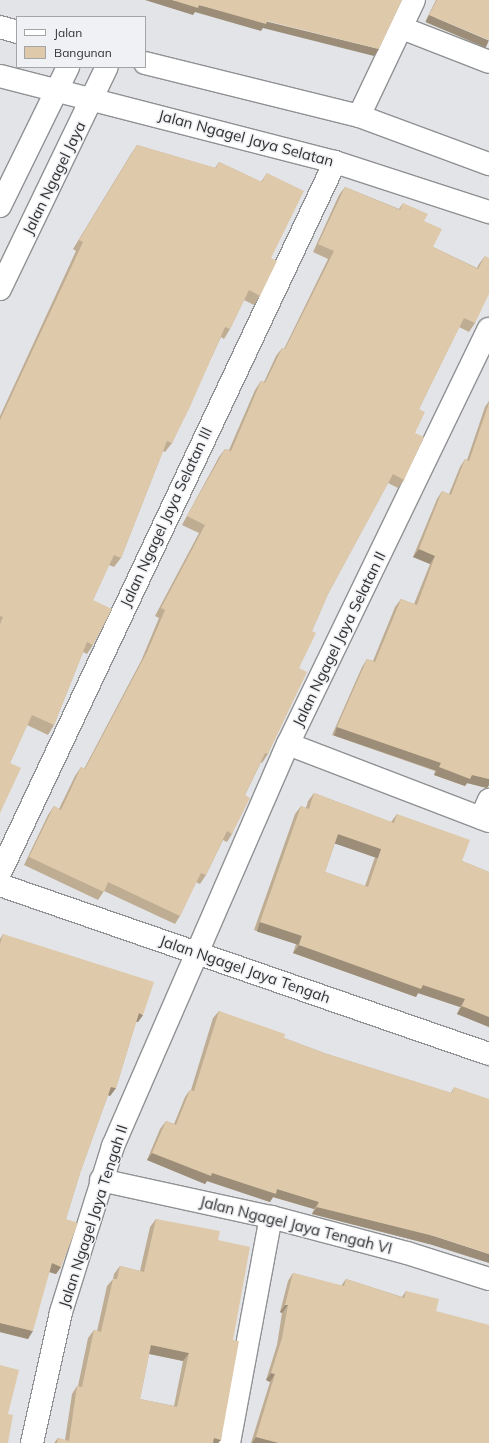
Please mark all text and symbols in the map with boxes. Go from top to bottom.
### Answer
legend [16,16,146,68]
text: Jalan [54,25,82,40]
text: Bangunan [54,45,112,60]
street label: Jalan Ngagel Jaya Selatan [156,106,336,170]
street label: Jalan Ngagel Jaya [19,118,89,238]
street label: Jalan Ngagel Jaya Selatan III [116,424,216,610]
street label: Jalan Ngagel Jaya Selatan II [289,549,389,729]
street label: Jalan Ngagel Jaya Tengah [157,931,333,1007]
street label: Jalan Ngagel Jaya Tengah II [55,1122,131,1310]
street label: Jalan Ngagel Jaya Tengah VI [198,1192,394,1258]

